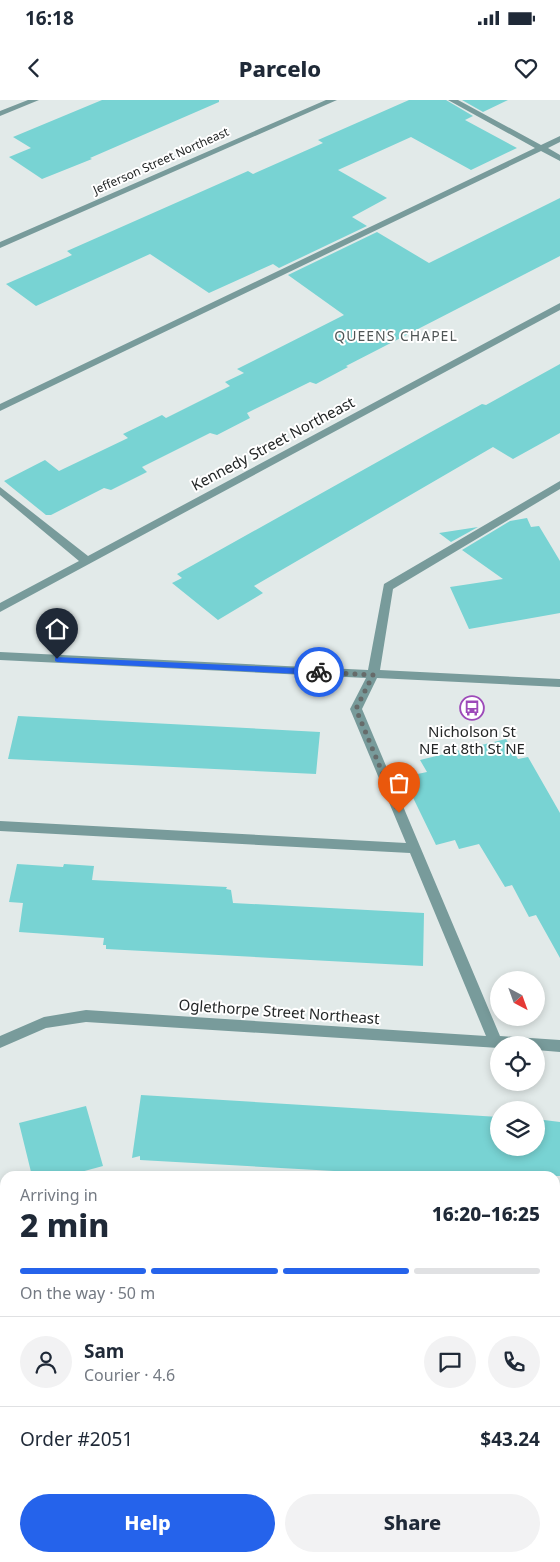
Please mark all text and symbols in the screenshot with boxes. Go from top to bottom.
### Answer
text: 16:18 [25,5,74,31]
text: Parcelo [239,53,321,83]
icon: back [20,54,48,82]
icon: heart [512,54,540,82]
street label: Jefferson Street Northeast [89,123,232,199]
district label: QUEENS CHAPEL [334,326,458,345]
street label: Kennedy Street Northeast [187,391,358,495]
pin [36,608,78,659]
icon: home [43,615,71,643]
courier [294,647,344,697]
icon: bike [305,658,333,686]
bus stop icon: Nicholson St NE at 8th St NE [459,695,485,721]
place label: Nicholson St NE at 8th St NE [419,721,525,758]
pin [378,762,420,813]
icon: bag [385,769,413,797]
north arrow [490,971,545,1026]
map controls [490,971,545,1156]
street label: Oglethorpe Street Northeast [178,994,381,1028]
button: locate [490,1036,545,1091]
button: layers [490,1101,545,1156]
text: Arriving in [20,1184,98,1206]
text: 16:20–16:25 [432,1201,540,1227]
text: 2 min [20,1203,109,1246]
text: On the way · 50 m [20,1282,155,1304]
button: person [20,1336,72,1388]
button: chat [424,1336,476,1388]
button: phone [488,1336,540,1388]
text: Sam [84,1338,124,1364]
text: Courier · 4.6 [84,1364,175,1386]
text: Order #2051 [20,1426,133,1452]
text: $43.24 [480,1426,540,1452]
button: Help [20,1494,275,1552]
button: Share [285,1494,540,1552]

